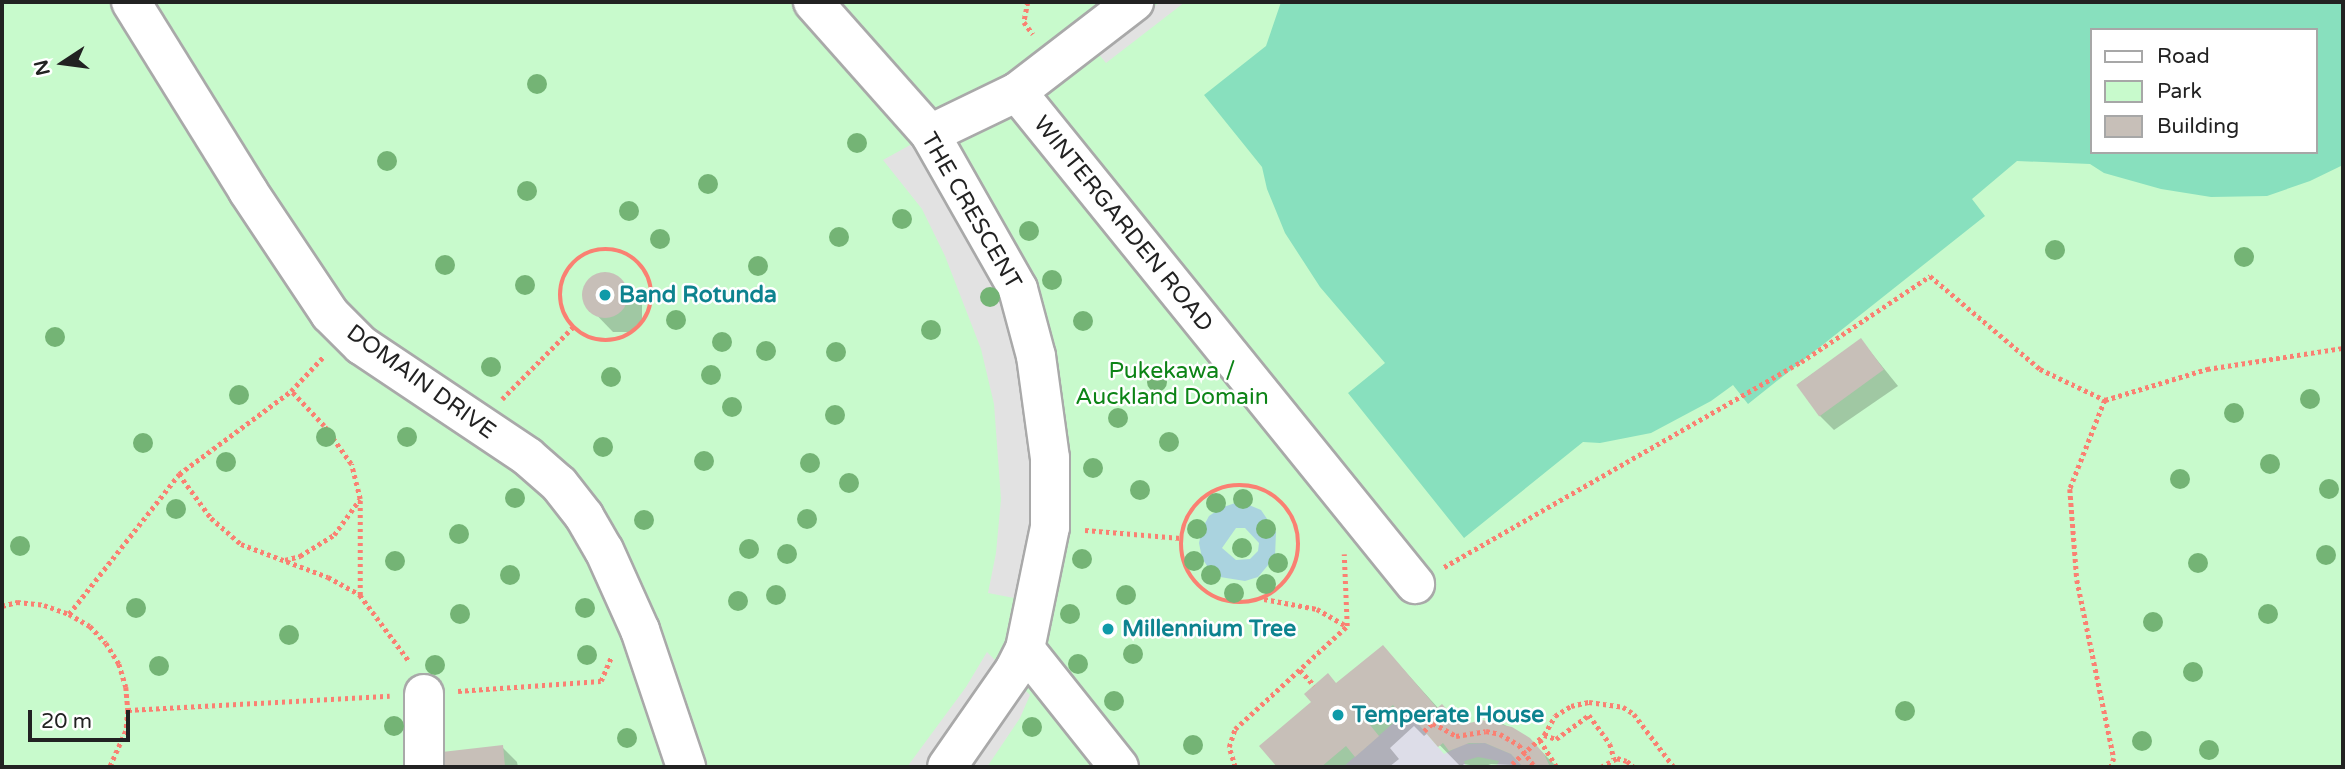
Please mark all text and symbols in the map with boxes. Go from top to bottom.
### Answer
north arrow [28,28,98,98]
legend [2090,28,2317,154]
text: Road [2157,44,2210,69]
text: N [30,58,55,78]
text: Park [2157,79,2202,104]
street label: WINTERGARDEN ROAD [1027,110,1219,338]
text: Building [2157,114,2239,139]
street label: THE CRESCENT [915,128,1027,294]
place label: Band Rotunda [619,281,777,309]
marker: Band Rotunda [597,287,613,303]
street label: DOMAIN DRIVE [341,319,501,445]
park label: Pukekawa / Auckland Domain [1075,357,1269,411]
place label: Millennium Tree [1122,615,1296,643]
marker: Millennium Tree [1100,621,1116,637]
scale bar [32,696,133,740]
place label: Temperate House [1352,701,1544,729]
marker: Temperate House [1330,707,1346,723]
text: 20 m [41,709,92,734]

